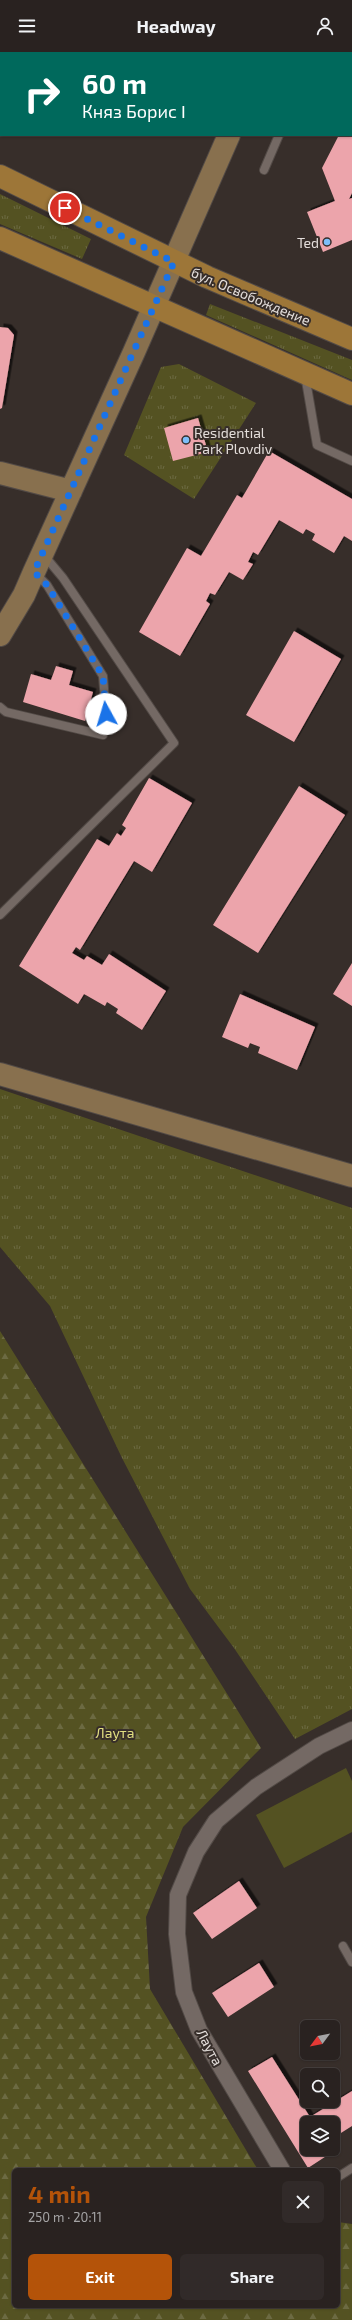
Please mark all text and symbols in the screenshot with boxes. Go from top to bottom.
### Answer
icon: menu [16,15,38,37]
text: Headway [136,15,216,37]
icon: person [314,15,336,37]
text: 60 m [82,66,147,100]
icon: right [16,68,68,120]
text: Княз Борис I [82,100,186,122]
pin [48,191,82,225]
icon: arrive [54,197,76,219]
place label: Ted [297,234,319,251]
marker: Ted [322,237,332,247]
street label: бул. Освобождение [189,263,313,329]
place label: Residential Park Plovdiv [194,424,273,457]
marker: Residential Park Plovdiv [181,435,191,445]
position arrow [85,693,127,735]
park label: Лаута [96,1724,134,1741]
north arrow [300,2020,340,2060]
map controls [300,2020,340,2156]
street label: Лаута [193,2026,227,2068]
button: search [300,2068,340,2108]
button: layers [300,2116,340,2156]
text: 4 min [28,2179,91,2208]
button: close [282,2181,324,2223]
text: 250 m · 20:11 [28,2209,102,2225]
button: Exit [28,2254,172,2300]
button: Share [180,2254,324,2300]

